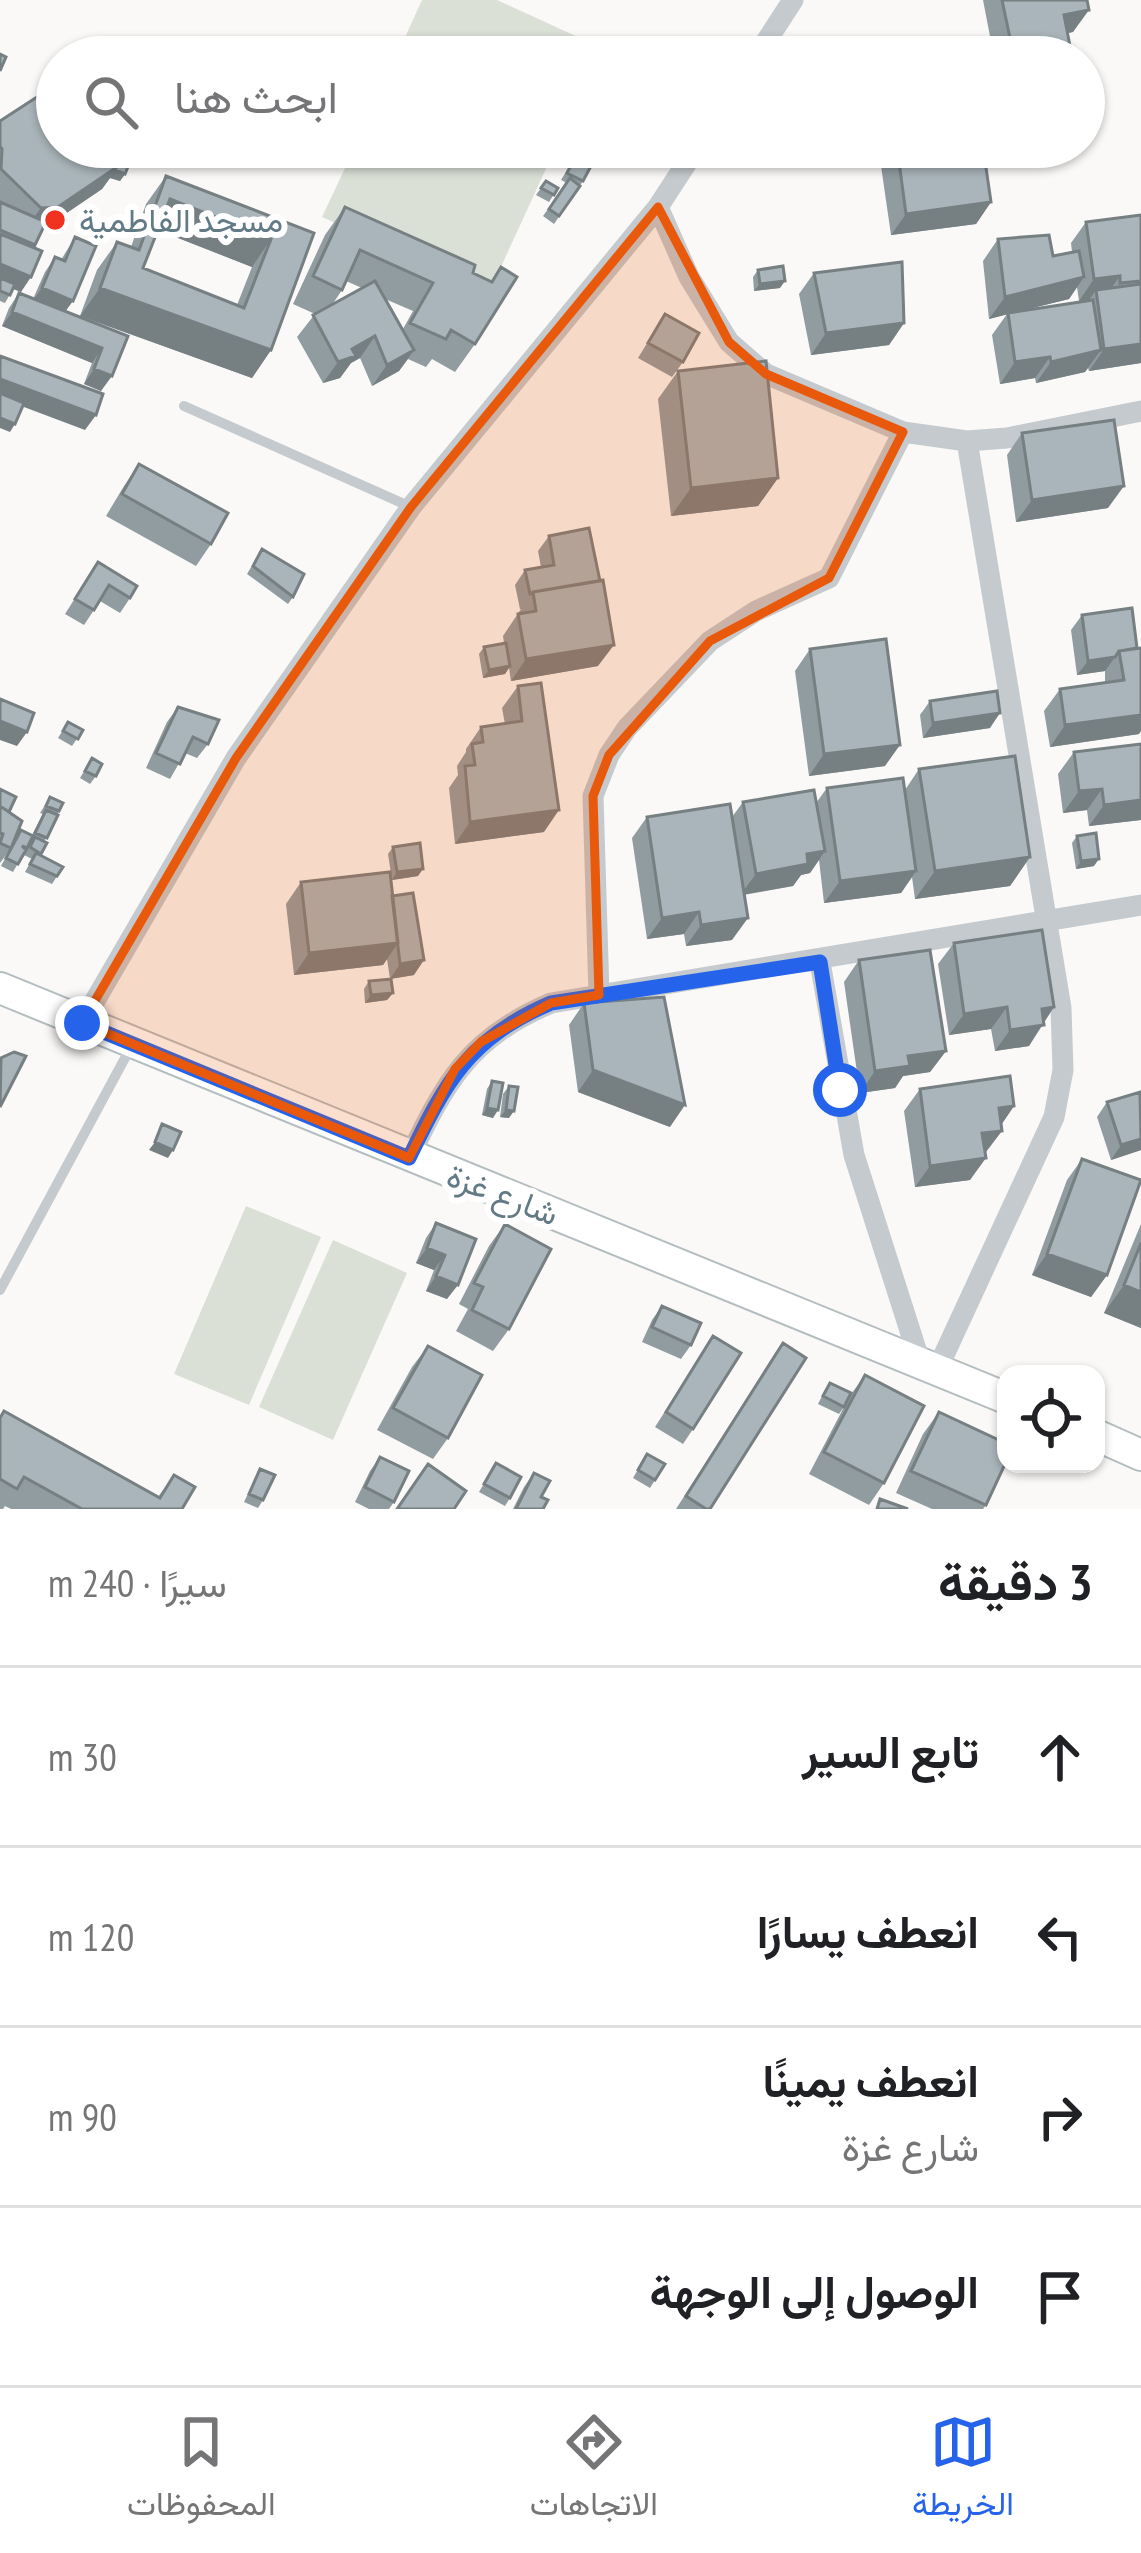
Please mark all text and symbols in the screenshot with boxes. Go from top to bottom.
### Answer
search box [36,36,1105,168]
text: ابحث هنا [174,67,338,125]
icon: search [78,69,144,135]
place label: مسجد الفاطمية [79,198,283,241]
marker: مسجد الفاطمية [42,207,68,233]
route end [55,996,109,1050]
route start [813,1063,867,1117]
street label: شارع غزة [441,1153,565,1236]
map controls [997,1365,1105,1473]
button: locate [997,1365,1105,1473]
text: 3 دقيقة [938,1548,1093,1614]
text: سيرًا · 240 m [48,1557,227,1608]
text: تابع السير [802,1722,979,1780]
icon: ahead [1027,1724,1093,1790]
text: 30 m [48,1731,117,1782]
text: انعطف يسارًا [757,1902,979,1960]
icon: left [1027,1904,1093,1970]
text: 120 m [48,1911,134,1962]
text: انعطف يمينًا [762,2051,979,2109]
icon: right [1027,2084,1093,2150]
text: 90 m [48,2091,117,2142]
text: شارع غزة [842,2121,979,2172]
text: الوصول إلى الوجهة [649,2262,979,2320]
icon: arrive [1027,2264,1093,2330]
tab: المحفوظات [127,2409,276,2533]
tab: الاتجاهات [530,2409,658,2533]
tab: الخريطة [912,2409,1014,2533]

